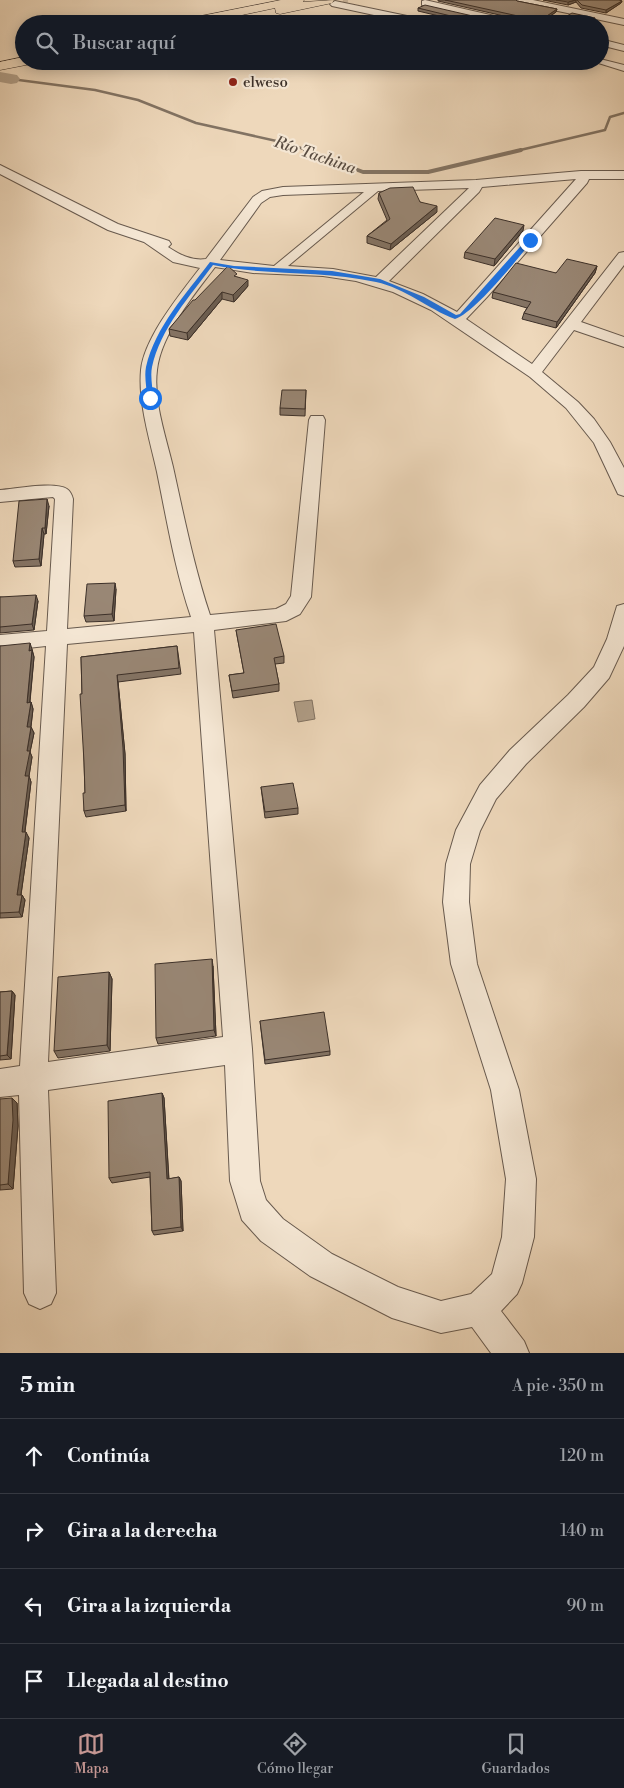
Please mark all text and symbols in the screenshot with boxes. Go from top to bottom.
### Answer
search box [15,15,609,70]
icon: search [33,29,61,57]
text: Buscar aquí [73,31,175,55]
place label: elweso [243,73,288,92]
marker: elweso [227,76,239,88]
water label: Río Tachina [271,131,359,178]
route end [519,229,542,252]
route start [139,387,162,410]
text: 5 min [20,1373,75,1399]
text: A pie · 350 m [512,1376,604,1396]
icon: ahead [20,1442,48,1470]
text: Continúa [67,1444,150,1468]
text: 120 m [560,1446,604,1466]
icon: right [20,1517,48,1545]
text: Gira a la derecha [67,1519,217,1543]
text: 140 m [560,1521,604,1541]
icon: left [20,1592,48,1620]
text: Gira a la izquierda [67,1594,231,1618]
text: 90 m [566,1596,604,1616]
icon: arrive [20,1667,48,1695]
text: Llegada al destino [67,1669,229,1693]
tab: Mapa [74,1730,109,1778]
tab: Cómo llegar [257,1730,333,1778]
tab: Guardados [482,1730,550,1778]

